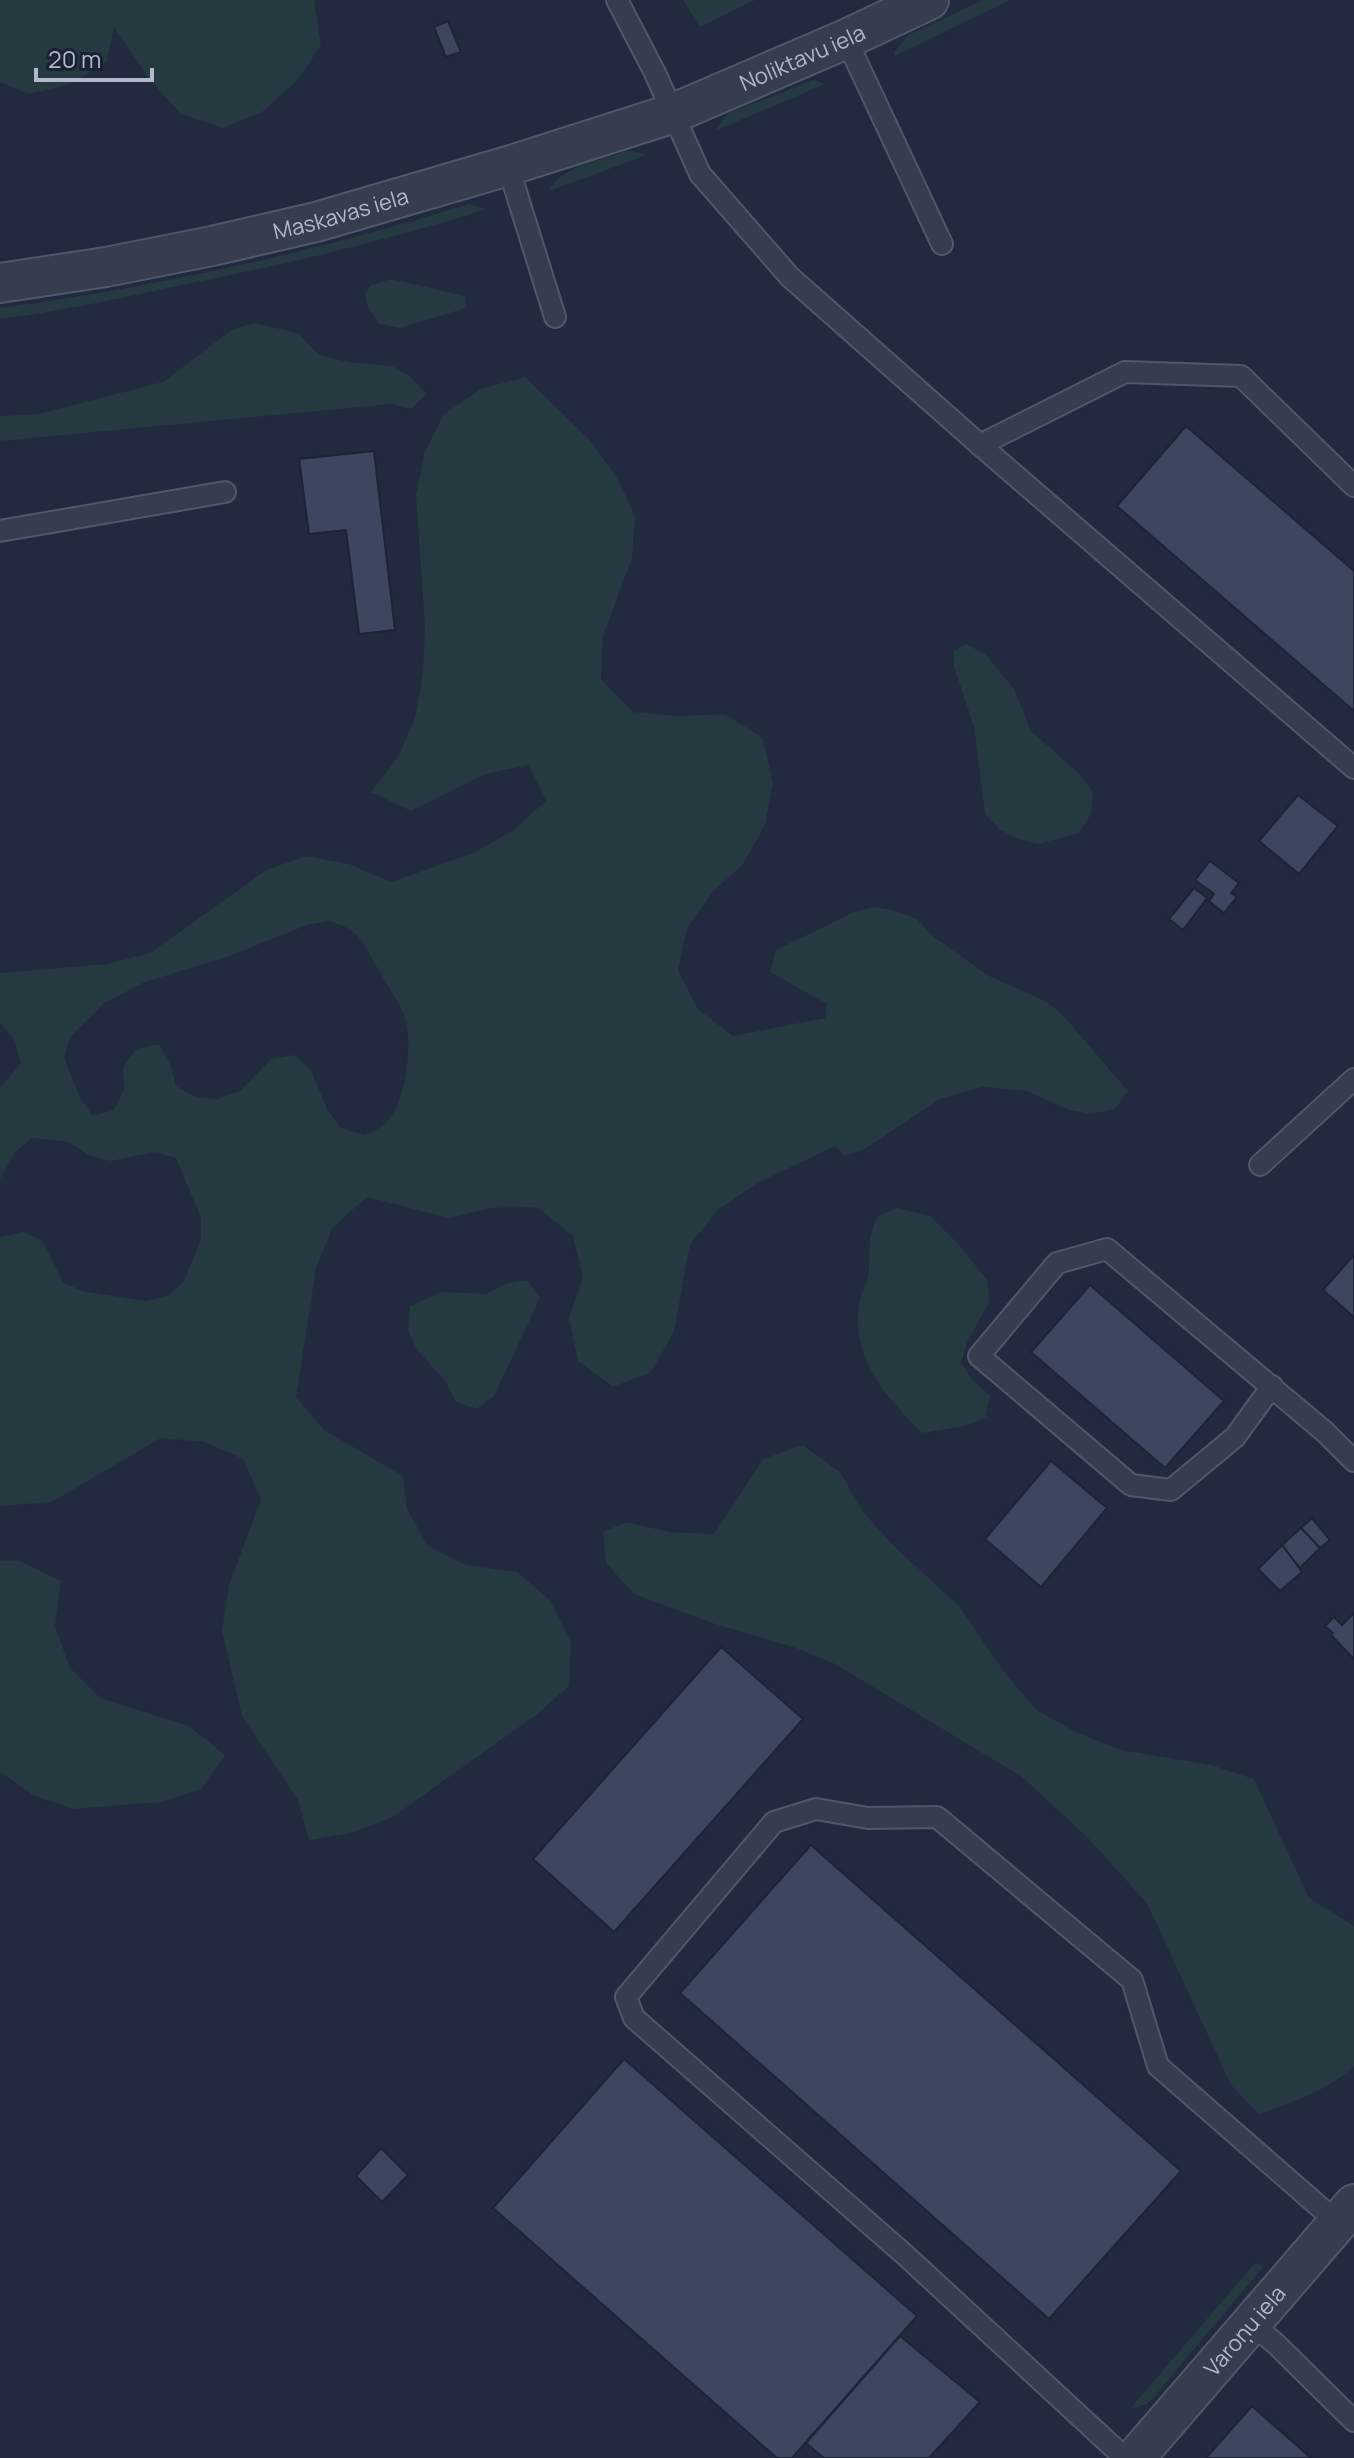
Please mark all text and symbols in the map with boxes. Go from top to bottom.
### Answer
street label: Noliktavu iela [735,17,870,98]
scale bar [36,32,152,82]
text: 20 m [48,42,101,75]
street label: Maskavas iela [270,181,412,246]
street label: Varoņu iela [1197,2279,1292,2383]

